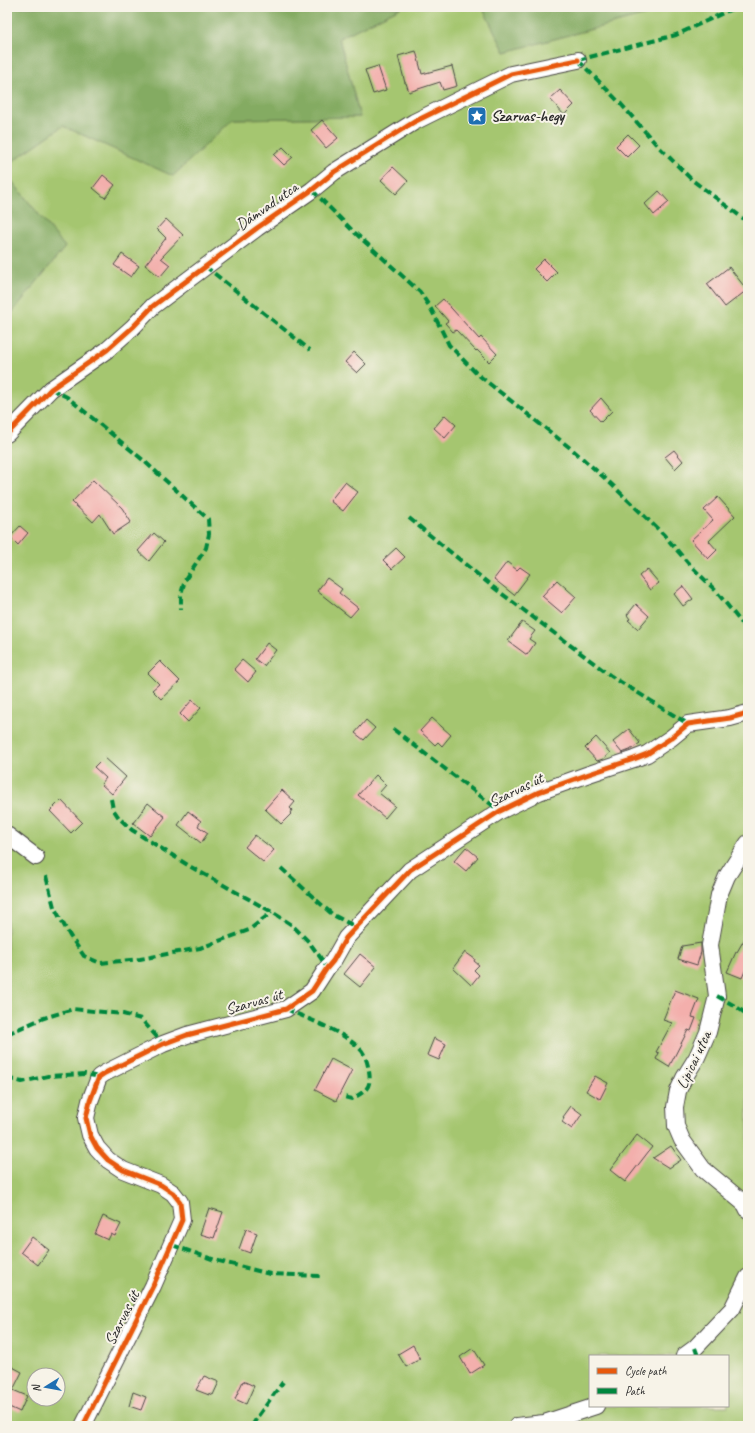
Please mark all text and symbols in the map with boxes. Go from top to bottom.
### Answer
place icon: Szarvas-hegy [466,105,488,127]
place label: Szarvas-hegy [491,106,566,126]
street label: Dámvad utca [232,177,303,235]
street label: Szarvas út [485,768,548,812]
street label: Szarvas út [223,984,286,1020]
street label: Lipicai utca [672,1027,717,1092]
street label: Szarvas út [100,1286,145,1348]
legend [589,1355,729,1407]
text: Cycle path [625,1363,667,1379]
north arrow [26,1367,66,1407]
text: N [28,1382,44,1394]
text: Path [625,1383,645,1399]

